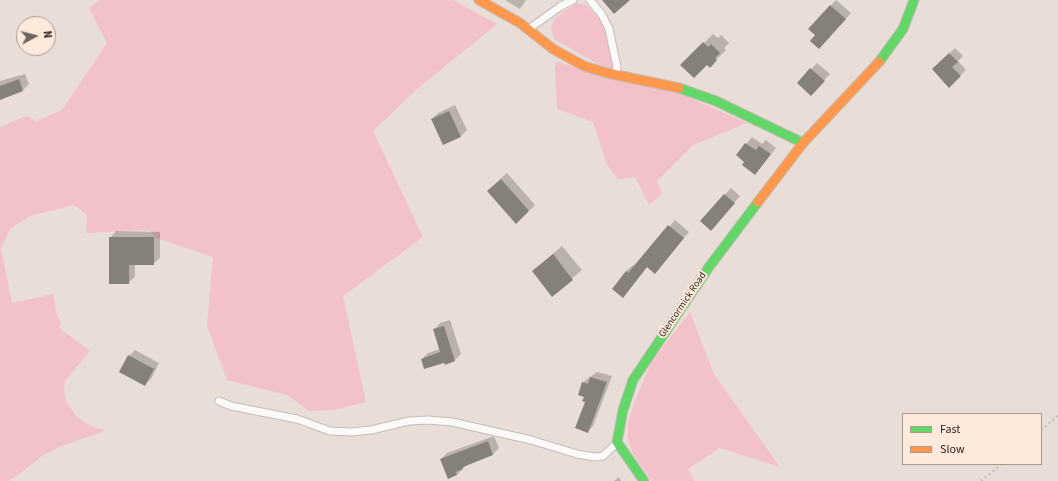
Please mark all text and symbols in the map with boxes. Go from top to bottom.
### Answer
north arrow [16,16,56,56]
text: N [40,30,55,39]
street label: Glencormick Road [657,270,709,340]
legend [902,413,1042,465]
text: Fast [940,421,960,438]
text: Slow [940,441,965,458]

